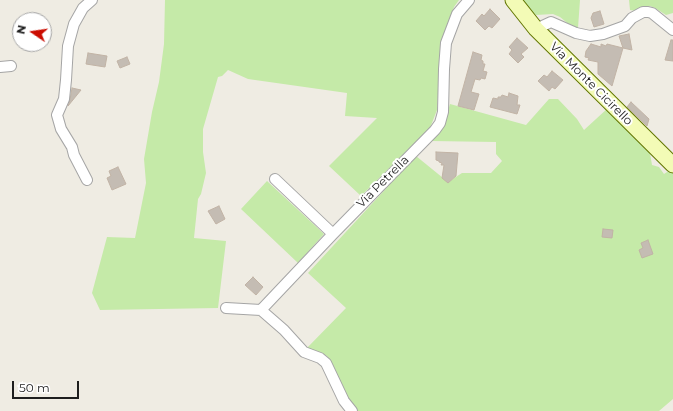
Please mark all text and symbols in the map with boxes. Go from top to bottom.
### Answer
north arrow [12,12,52,52]
text: N [13,24,29,35]
street label: Via Monte Cicirello [547,40,635,128]
street label: Via Petrella [354,153,412,211]
scale bar [14,373,81,399]
text: 50 m [19,380,50,395]

